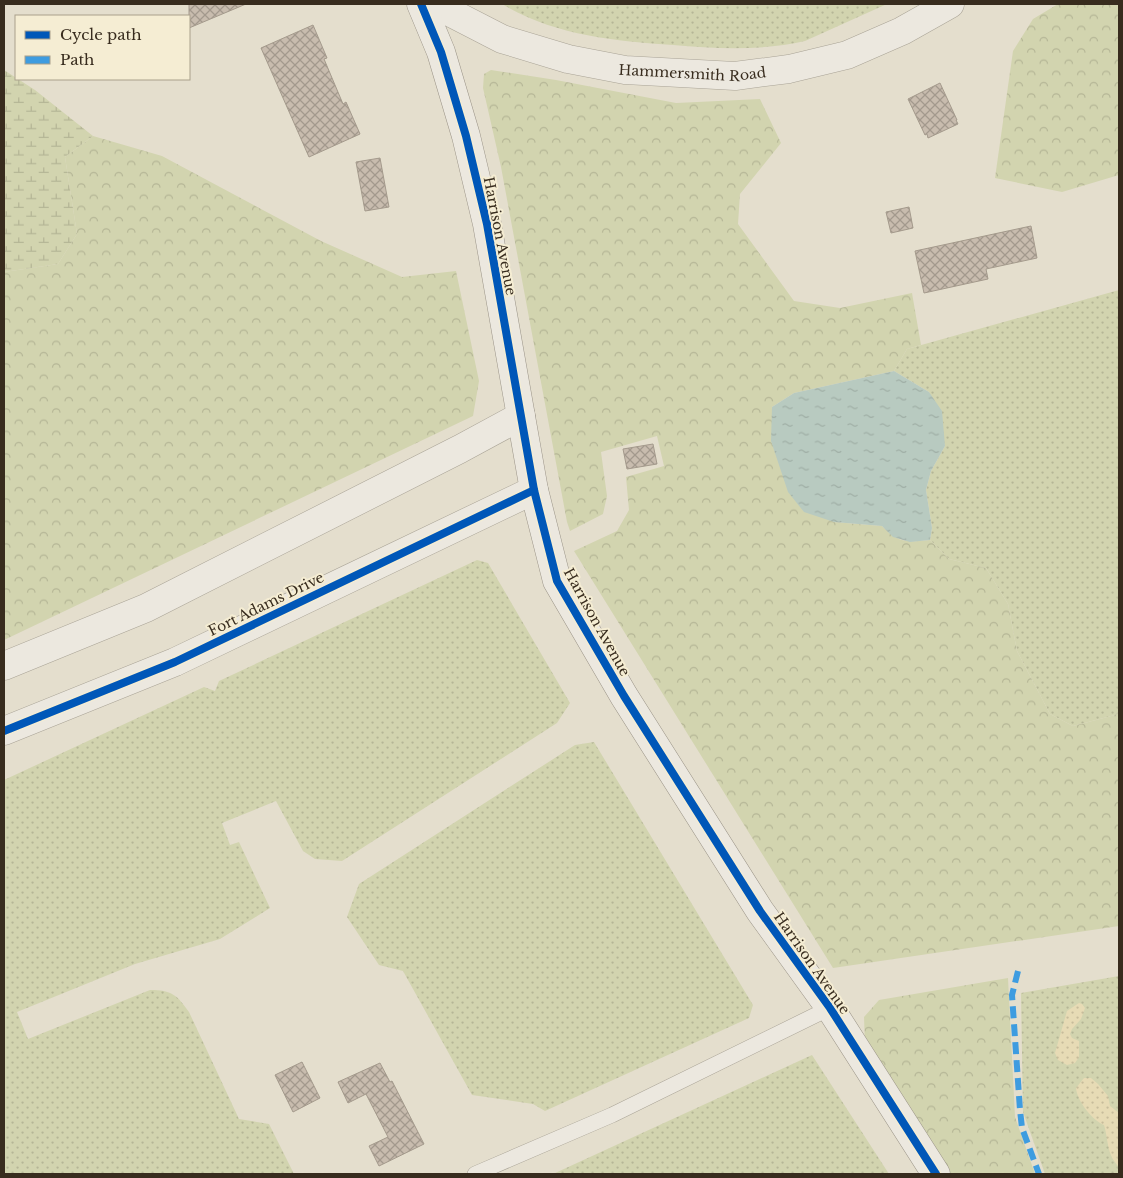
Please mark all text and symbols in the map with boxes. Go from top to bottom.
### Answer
legend [15,15,190,80]
text: Cycle path [60,25,142,44]
text: Path [60,50,94,69]
street label: Hammersmith Road [618,61,768,85]
street label: Harrison Avenue [480,175,520,297]
street label: Harrison Avenue [560,565,634,679]
street label: Fort Adams Drive [205,568,327,640]
street label: Harrison Avenue [770,908,854,1018]

